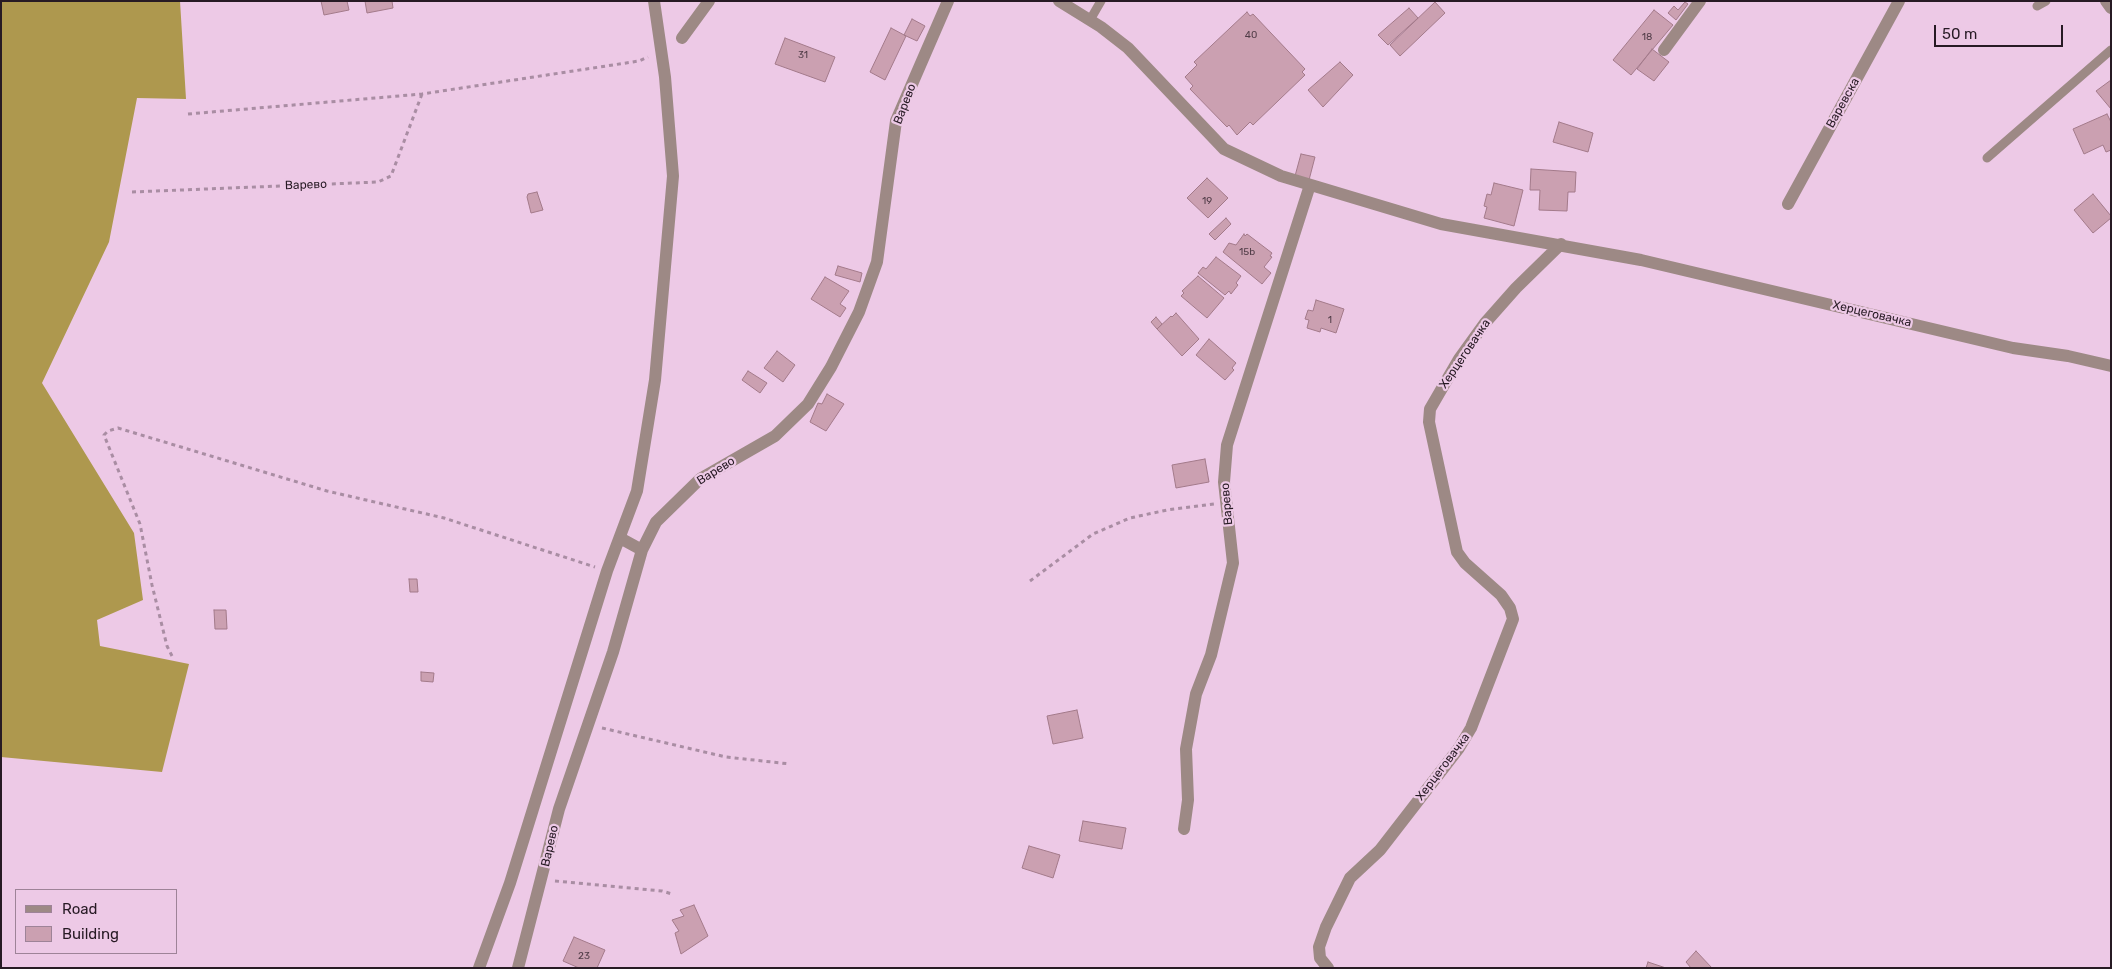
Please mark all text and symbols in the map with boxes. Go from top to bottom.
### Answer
scale bar [1937,15,2066,47]
text: 50 m [1942,25,1977,43]
house number: 40 [1245,29,1257,41]
house number: 18 [1642,31,1652,43]
house number: 31 [798,49,808,61]
street label: Варевска [1823,75,1863,131]
street label: Варево [891,82,919,126]
street label: Варево [285,177,327,193]
house number: 19 [1202,195,1212,207]
house number: 15b [1239,246,1255,258]
street label: Херцеговачка [1831,298,1913,330]
house number: 1 [1328,314,1332,326]
street label: Херцеговачка [1437,317,1493,391]
street label: Варево [694,454,738,488]
street label: Варево [1218,482,1236,526]
street label: Херцеговачка [1413,731,1473,803]
street label: Варево [538,824,562,868]
legend [15,889,178,954]
text: Road [62,900,98,918]
text: Building [62,925,119,943]
house number: 23 [578,950,590,962]

